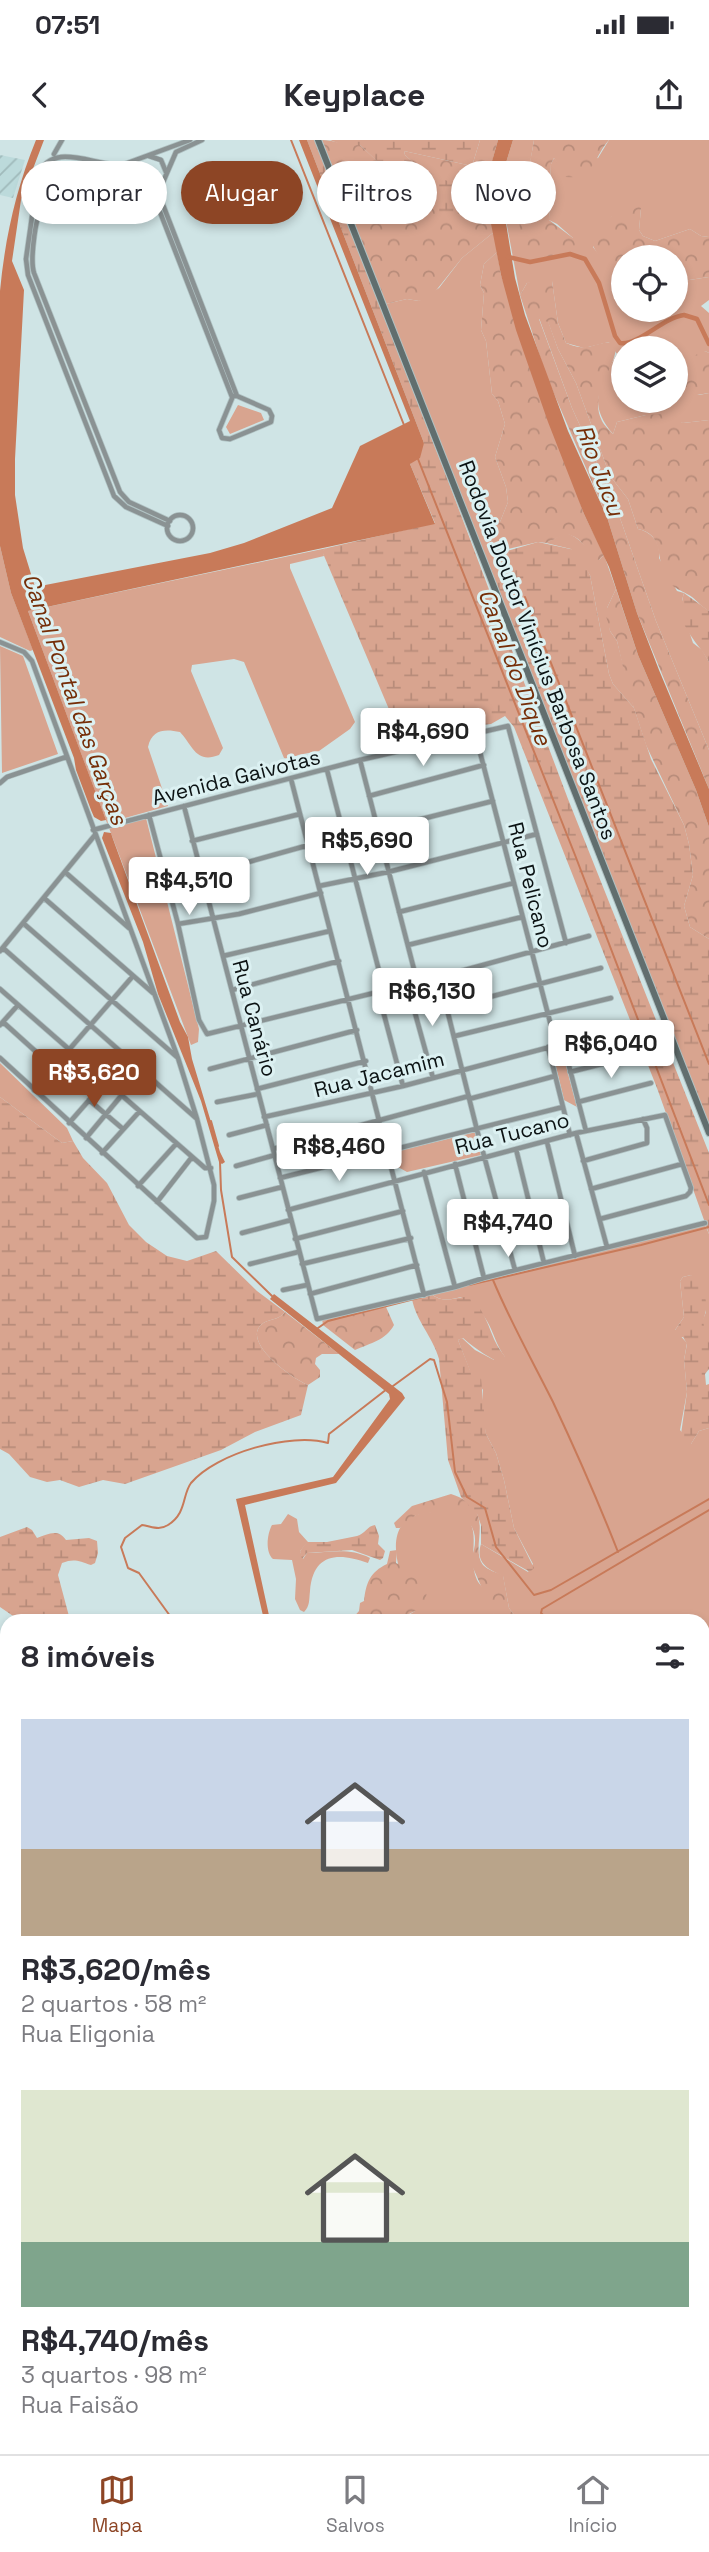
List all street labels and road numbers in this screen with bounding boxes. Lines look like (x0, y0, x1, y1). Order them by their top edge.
street label: Rodovia Doutor Vinícius Barbosa Santos (453, 457, 623, 843)
street label: Avenida Gaivotas (149, 743, 323, 811)
street label: Rua Pelicano (502, 819, 560, 951)
street label: Rua Canário (226, 956, 284, 1080)
street label: Rua Jacamim (311, 1045, 447, 1103)
street label: Rua Tucano (452, 1106, 572, 1160)

